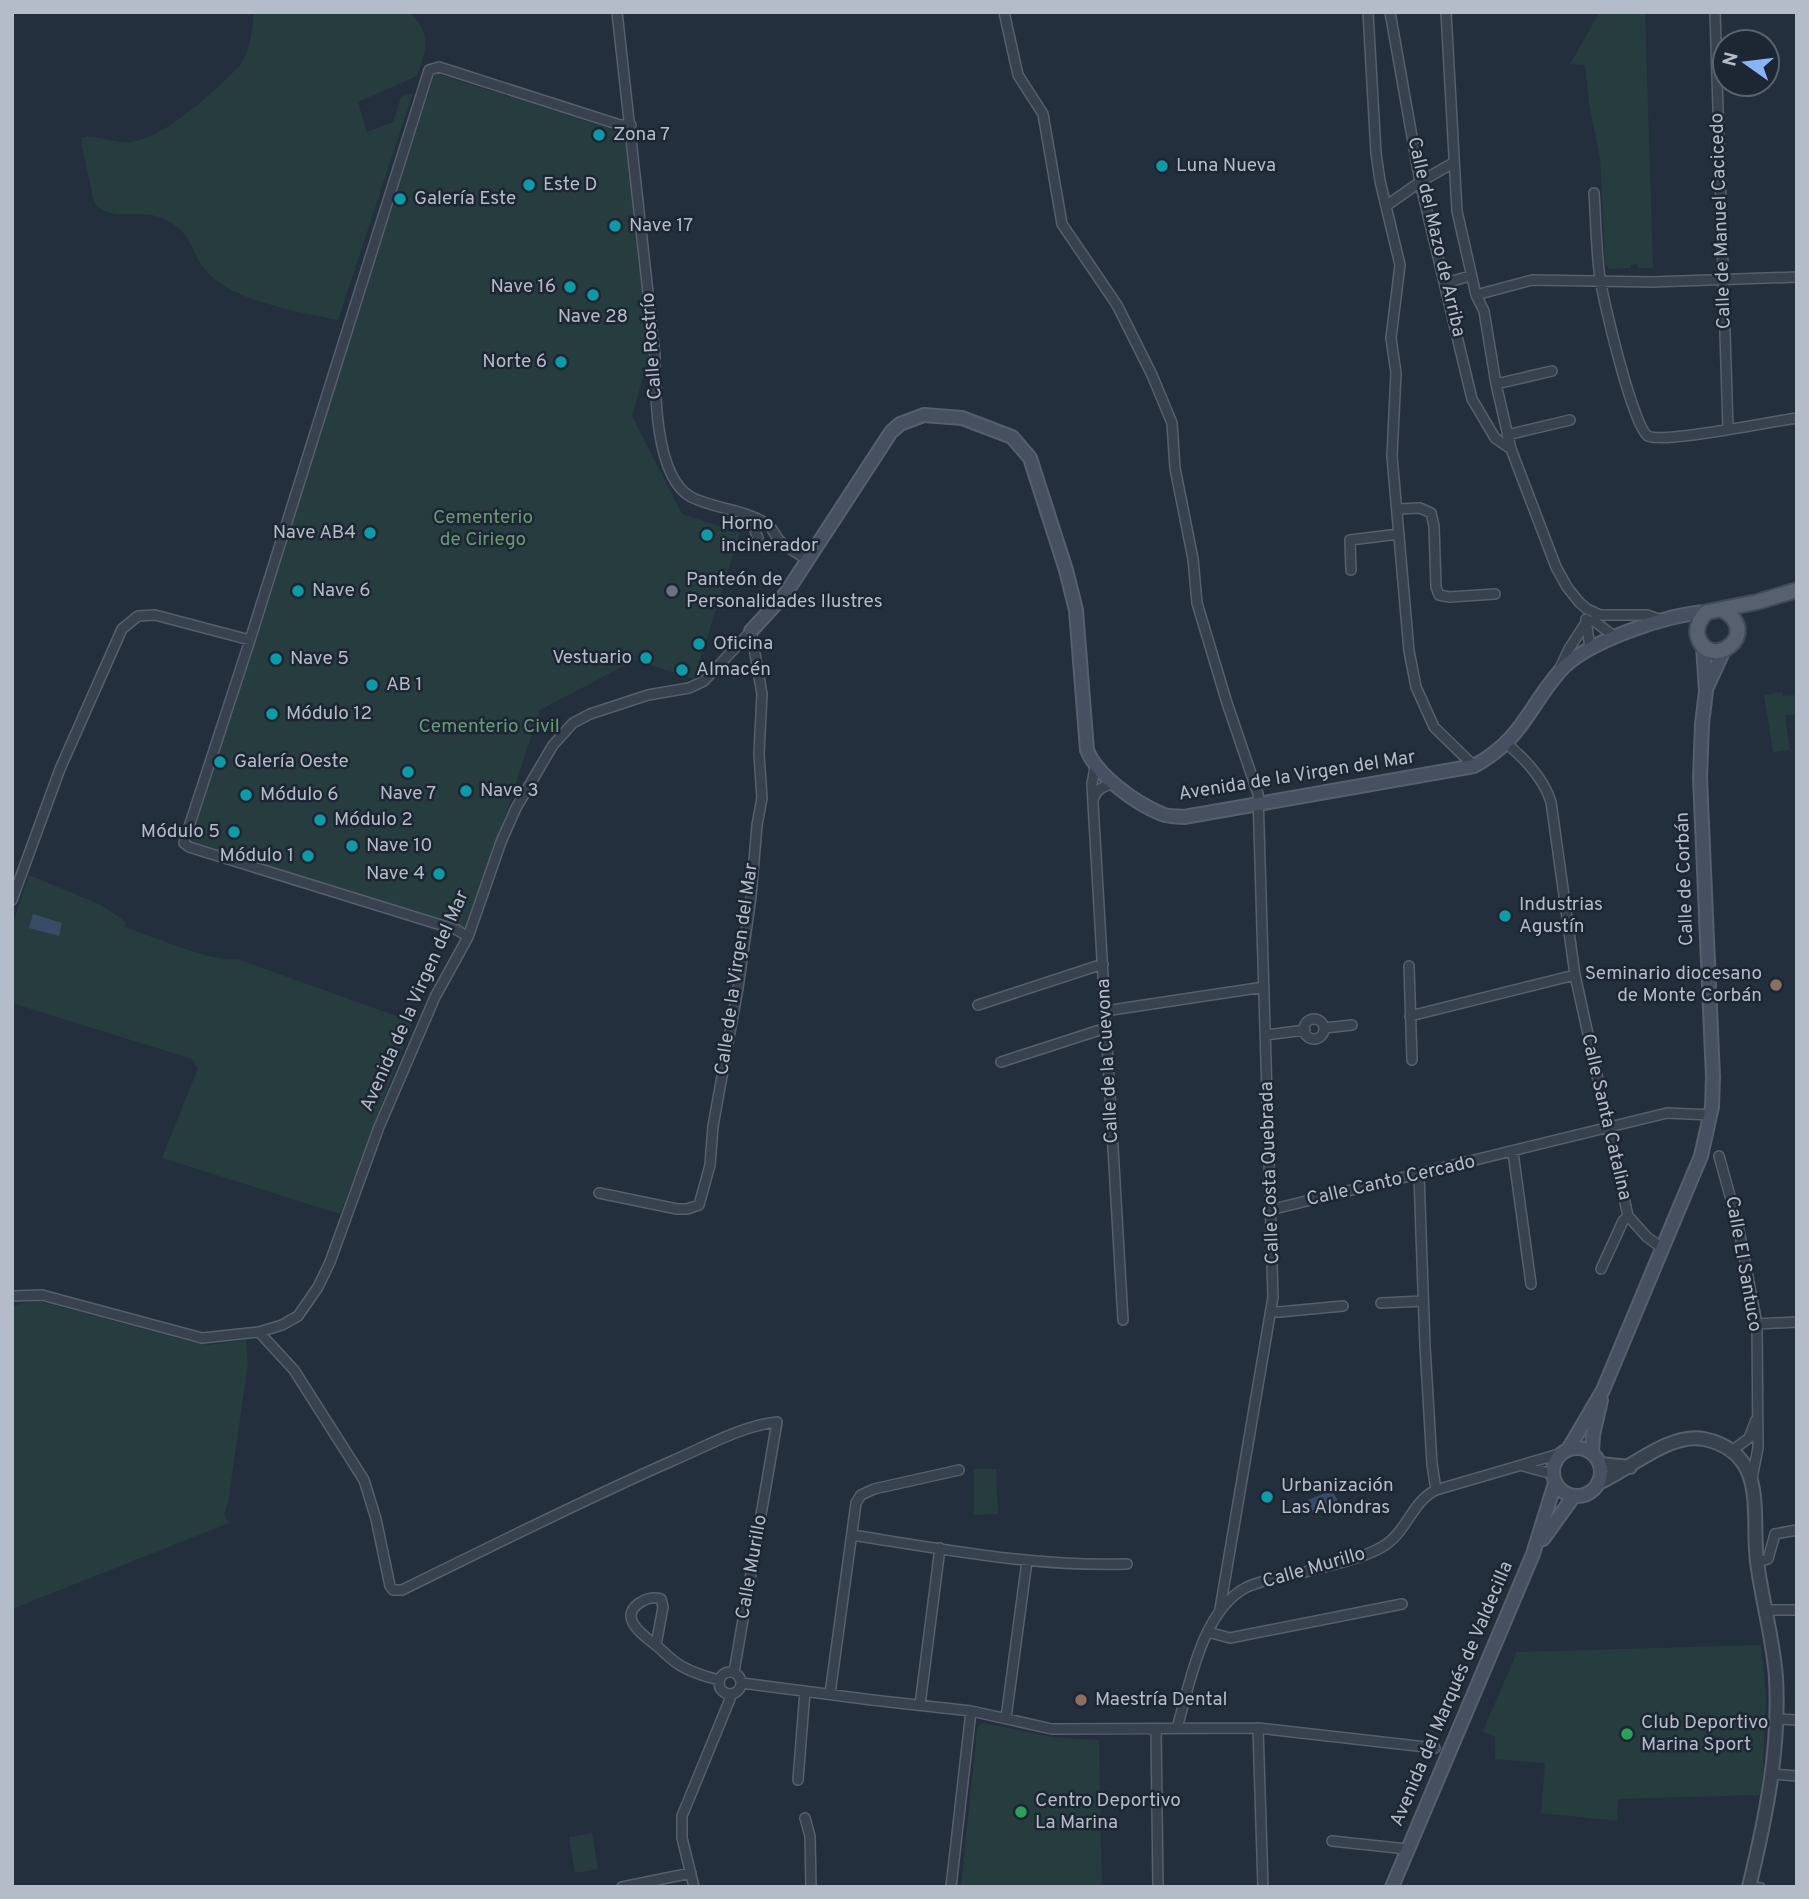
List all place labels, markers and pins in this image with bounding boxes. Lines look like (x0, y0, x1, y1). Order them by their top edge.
place label: Zona 7 (613, 123, 670, 147)
marker: Zona 7 (591, 127, 607, 143)
place label: Luna Nueva (1176, 154, 1276, 178)
marker: Luna Nueva (1154, 158, 1170, 174)
place label: Este D (543, 173, 597, 197)
marker: Este D (521, 177, 537, 193)
place label: Galería Este (414, 187, 516, 211)
marker: Galería Este (392, 191, 408, 207)
place label: Nave 17 (629, 214, 693, 238)
marker: Nave 17 (607, 218, 623, 234)
place label: Nave 16 (490, 275, 556, 299)
marker: Nave 16 (562, 279, 578, 295)
marker: Nave 28 (585, 287, 601, 303)
place label: Nave 28 (558, 305, 628, 329)
place label: Norte 6 (482, 350, 547, 374)
marker: Norte 6 (553, 354, 569, 370)
place label: Horno incinerador (721, 512, 819, 558)
place label: Nave AB4 (273, 521, 356, 545)
marker: Nave AB4 (362, 525, 378, 541)
marker: Horno incinerador (699, 527, 715, 543)
place label: Panteón de Personalidades Ilustres (686, 568, 883, 614)
place label: Nave 6 (312, 579, 371, 603)
marker: Nave 6 (290, 583, 306, 599)
marker: Panteón de Personalidades Ilustres (664, 583, 680, 599)
place label: Oficina (713, 632, 773, 656)
marker: Oficina (691, 636, 707, 652)
place label: Vestuario (552, 646, 632, 670)
place label: Nave 5 (290, 647, 349, 671)
marker: Vestuario (638, 650, 654, 666)
marker: Nave 5 (268, 651, 284, 667)
place label: Almacén (696, 658, 771, 682)
marker: Almacén (674, 662, 690, 678)
place label: AB 1 (386, 673, 423, 697)
marker: AB 1 (364, 677, 380, 693)
place label: Módulo 12 (286, 702, 372, 726)
marker: Módulo 12 (264, 706, 280, 722)
place label: Galería Oeste (234, 750, 349, 774)
marker: Galería Oeste (212, 754, 228, 770)
marker: Nave 7 (400, 764, 416, 780)
place label: Nave 3 (480, 779, 539, 803)
place label: Nave 7 (380, 782, 436, 806)
place label: Módulo 6 (260, 783, 339, 807)
marker: Nave 3 (458, 783, 474, 799)
marker: Módulo 6 (238, 787, 254, 803)
place label: Módulo 2 (334, 808, 413, 832)
marker: Módulo 2 (312, 812, 328, 828)
place label: Módulo 5 (141, 820, 220, 844)
marker: Módulo 5 (226, 824, 242, 840)
place label: Nave 10 (366, 834, 432, 858)
marker: Nave 10 (344, 838, 360, 854)
place label: Módulo 1 (220, 844, 294, 868)
marker: Módulo 1 (300, 848, 316, 864)
place label: Nave 4 (366, 862, 425, 886)
marker: Nave 4 (431, 866, 447, 882)
place label: Industrias Agustín (1519, 893, 1603, 939)
marker: Industrias Agustín (1497, 908, 1513, 924)
place label: Seminario diocesano de Monte Corbán (1585, 962, 1762, 1008)
marker: Seminario diocesano de Monte Corbán (1768, 977, 1784, 993)
place label: Urbanización Las Alondras (1281, 1474, 1394, 1520)
marker: Urbanización Las Alondras (1259, 1489, 1275, 1505)
place label: Maestría Dental (1095, 1688, 1227, 1712)
marker: Maestría Dental (1073, 1692, 1089, 1708)
place label: Club Deportivo Marina Sport (1641, 1711, 1768, 1757)
marker: Club Deportivo Marina Sport (1619, 1726, 1635, 1742)
place label: Centro Deportivo La Marina (1035, 1789, 1181, 1835)
marker: Centro Deportivo La Marina (1013, 1804, 1029, 1820)

